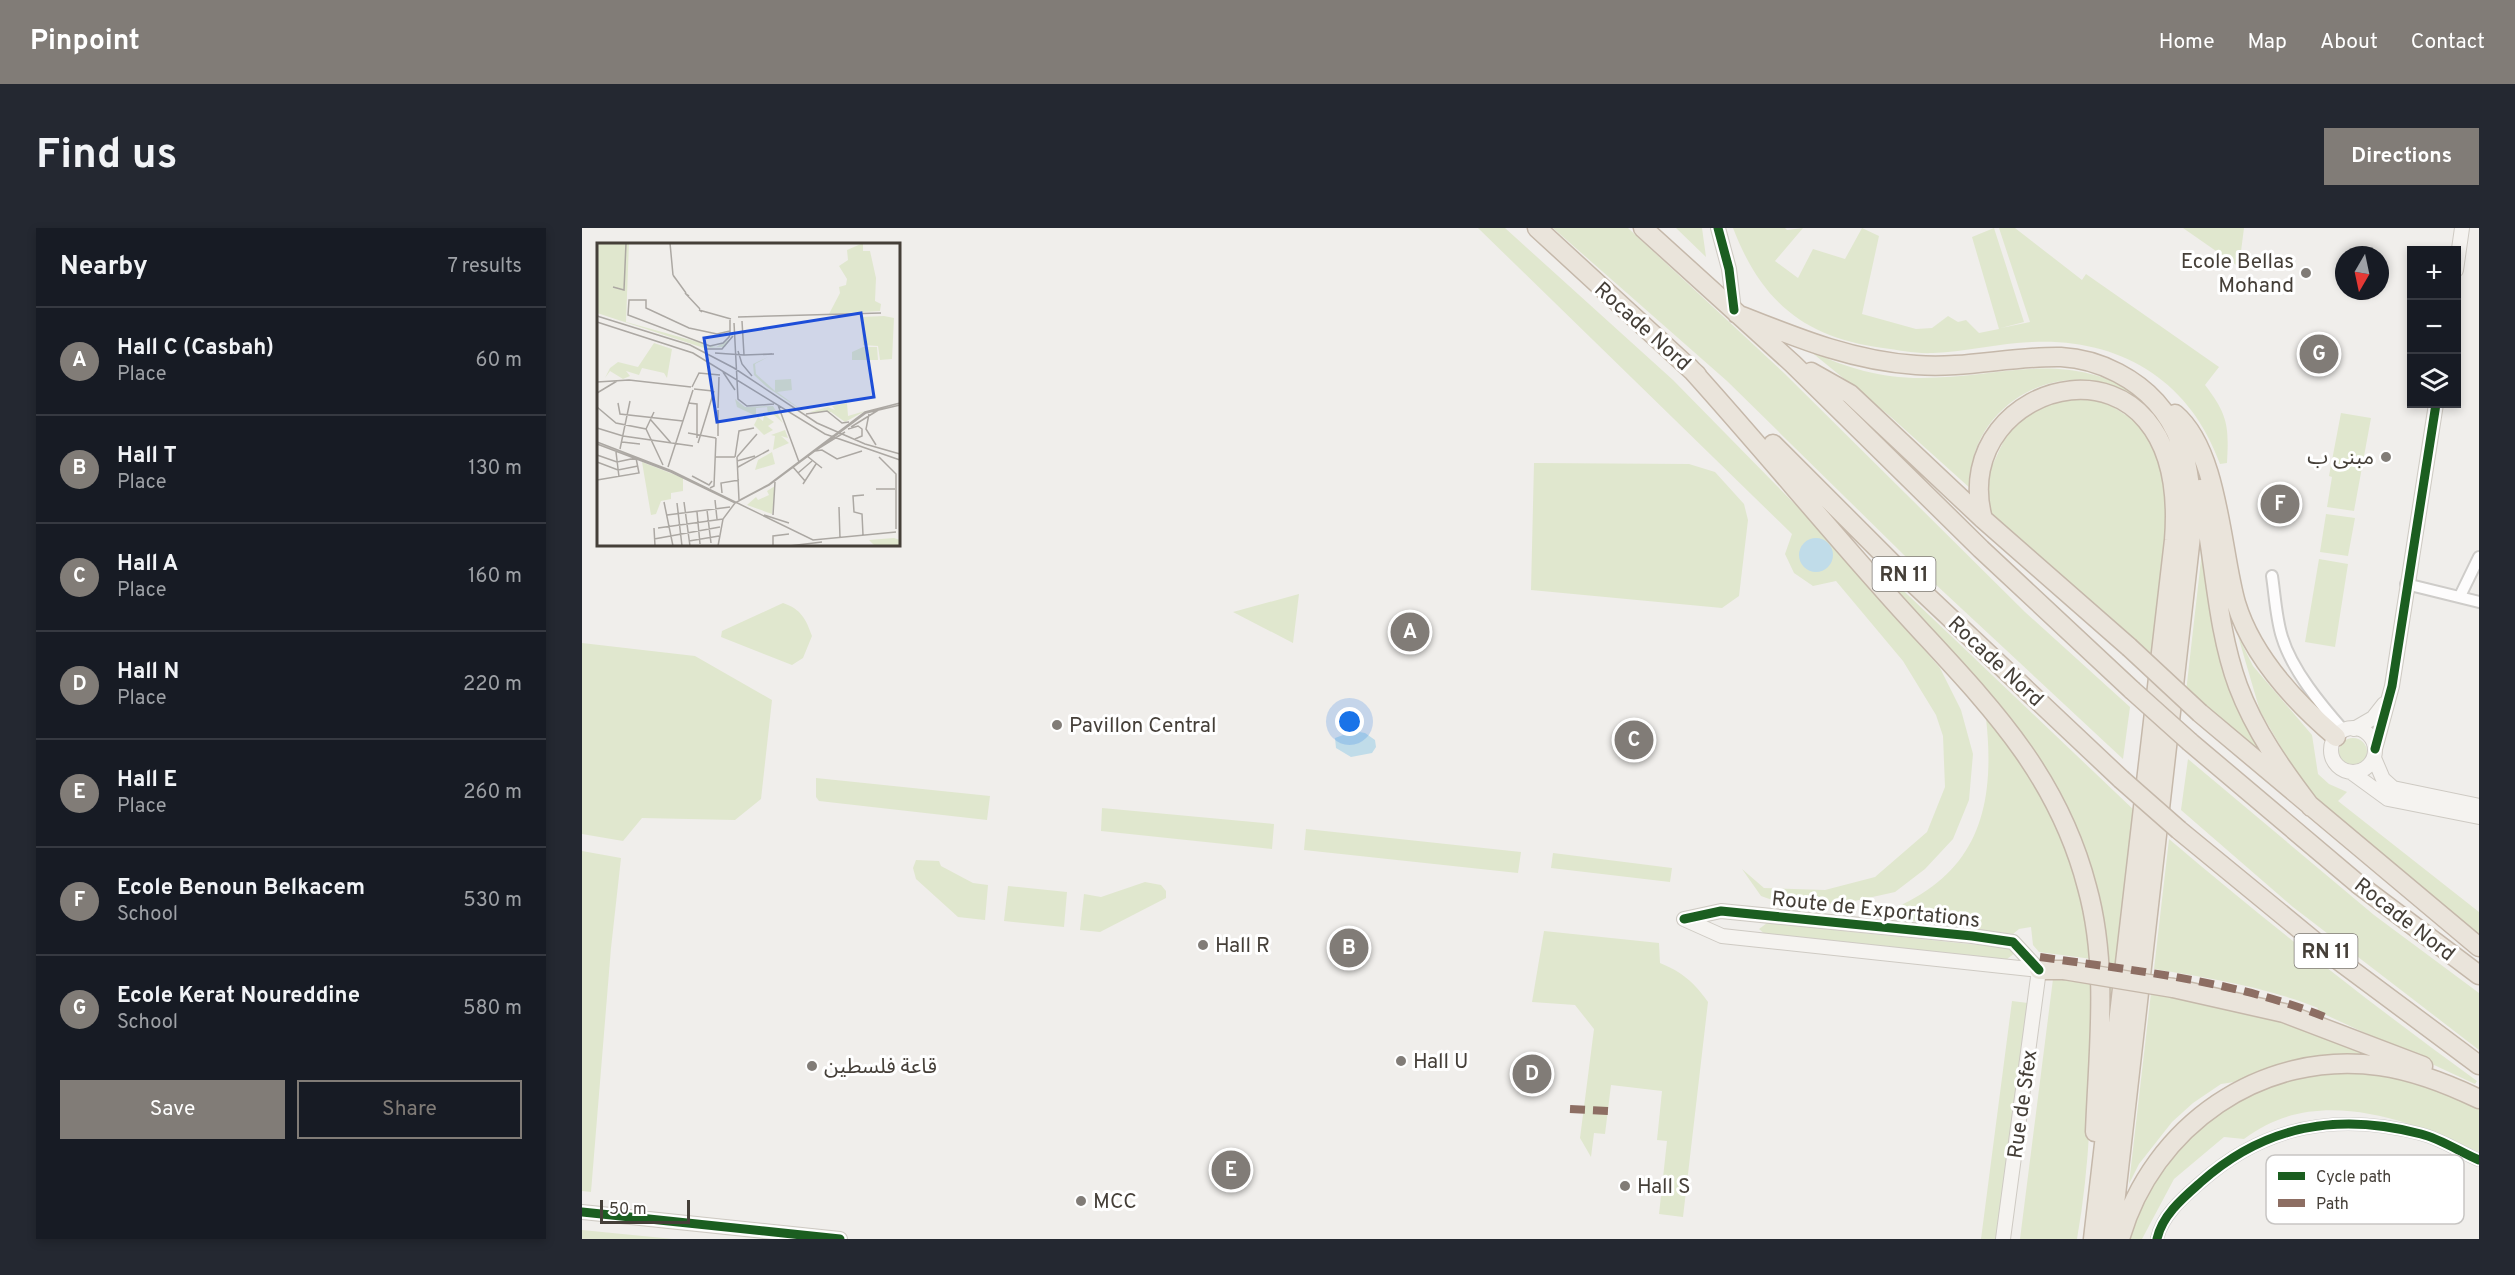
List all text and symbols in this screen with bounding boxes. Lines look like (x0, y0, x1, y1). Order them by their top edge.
text: Pinpoint (30, 24, 140, 60)
text: Home (2159, 29, 2215, 56)
text: Map (2248, 29, 2287, 56)
text: About (2320, 29, 2378, 56)
text: Contact (2411, 29, 2485, 56)
button: Directions (2324, 128, 2479, 185)
text: Find us (36, 130, 177, 183)
inset map (597, 243, 900, 546)
north arrow (2335, 246, 2389, 300)
map controls (2407, 246, 2461, 408)
button: + (2407, 246, 2461, 300)
place label: Ecole Bellas Mohand (2181, 249, 2294, 300)
text: Nearby (60, 251, 148, 284)
text: 7 results (447, 254, 522, 280)
marker: Ecole Bellas Mohand (2299, 266, 2313, 280)
street label: Rocade Nord (1588, 277, 1696, 378)
button: − (2407, 300, 2461, 354)
pin: G (2300, 332, 2338, 376)
text: Hall C (Casbah) (117, 335, 274, 362)
text: A (72, 348, 87, 374)
text: 60 m (476, 348, 522, 374)
button: layers (2407, 354, 2461, 408)
text: Place (117, 362, 167, 388)
text: Hall T (117, 443, 177, 470)
place label: مبنى ب (2307, 445, 2374, 472)
marker: مبنى ب (2379, 450, 2393, 464)
text: B (73, 456, 86, 482)
text: 130 m (468, 456, 522, 482)
text: Place (117, 470, 167, 496)
pin: F (2260, 482, 2300, 526)
text: Hall A (117, 551, 178, 578)
road number: RN 11 (1872, 557, 1936, 591)
text: C (73, 564, 86, 590)
text: 160 m (468, 564, 522, 590)
text: Place (117, 578, 167, 604)
pin: A (1390, 610, 1430, 654)
street label: Rocade Nord (1941, 611, 2048, 713)
text: Hall N (117, 659, 179, 686)
text: D (72, 672, 87, 698)
text: 220 m (463, 672, 522, 698)
text: Place (117, 686, 167, 712)
your location (1335, 707, 1364, 736)
place label: Pavillon Central (1069, 713, 1216, 740)
marker: Pavillon Central (1050, 718, 1064, 732)
pin: C (1614, 718, 1654, 762)
text: Hall E (117, 767, 177, 794)
text: E (73, 780, 86, 806)
text: 260 m (463, 780, 522, 806)
text: Place (117, 794, 167, 820)
street label: Rocade Nord (2348, 872, 2460, 968)
text: Ecole Benoun Belkacem (117, 875, 365, 902)
street label: Route de Exportations (1770, 886, 1981, 935)
text: F (74, 888, 85, 914)
text: 530 m (463, 888, 522, 914)
text: School (117, 902, 178, 928)
pin: B (1330, 926, 1368, 970)
place label: Hall R (1215, 933, 1270, 960)
road number: RN 11 (2294, 934, 2358, 968)
marker: Hall R (1196, 938, 1210, 952)
text: Ecole Kerat Noureddine (117, 983, 360, 1010)
text: G (73, 996, 86, 1022)
text: 580 m (463, 996, 522, 1022)
text: School (117, 1010, 178, 1036)
street label: Rue de Sfex (2002, 1048, 2044, 1160)
place label: Hall U (1413, 1049, 1469, 1076)
pin: D (1512, 1052, 1552, 1096)
place label: قاعة فلسطين (824, 1054, 937, 1081)
marker: Hall U (1394, 1054, 1408, 1068)
marker: قاعة فلسطين (805, 1059, 819, 1073)
button: Save (60, 1080, 285, 1139)
button: Share (297, 1080, 522, 1139)
pin: E (1212, 1148, 1250, 1192)
legend (2266, 1155, 2464, 1224)
text: Cycle path (2316, 1168, 2391, 1188)
place label: Hall S (1637, 1174, 1691, 1201)
marker: Hall S (1618, 1179, 1632, 1193)
place label: MCC (1093, 1189, 1137, 1216)
marker: MCC (1074, 1194, 1088, 1208)
text: Path (2316, 1195, 2349, 1215)
scale bar (600, 1197, 690, 1224)
text: 50 m (609, 1200, 647, 1220)

